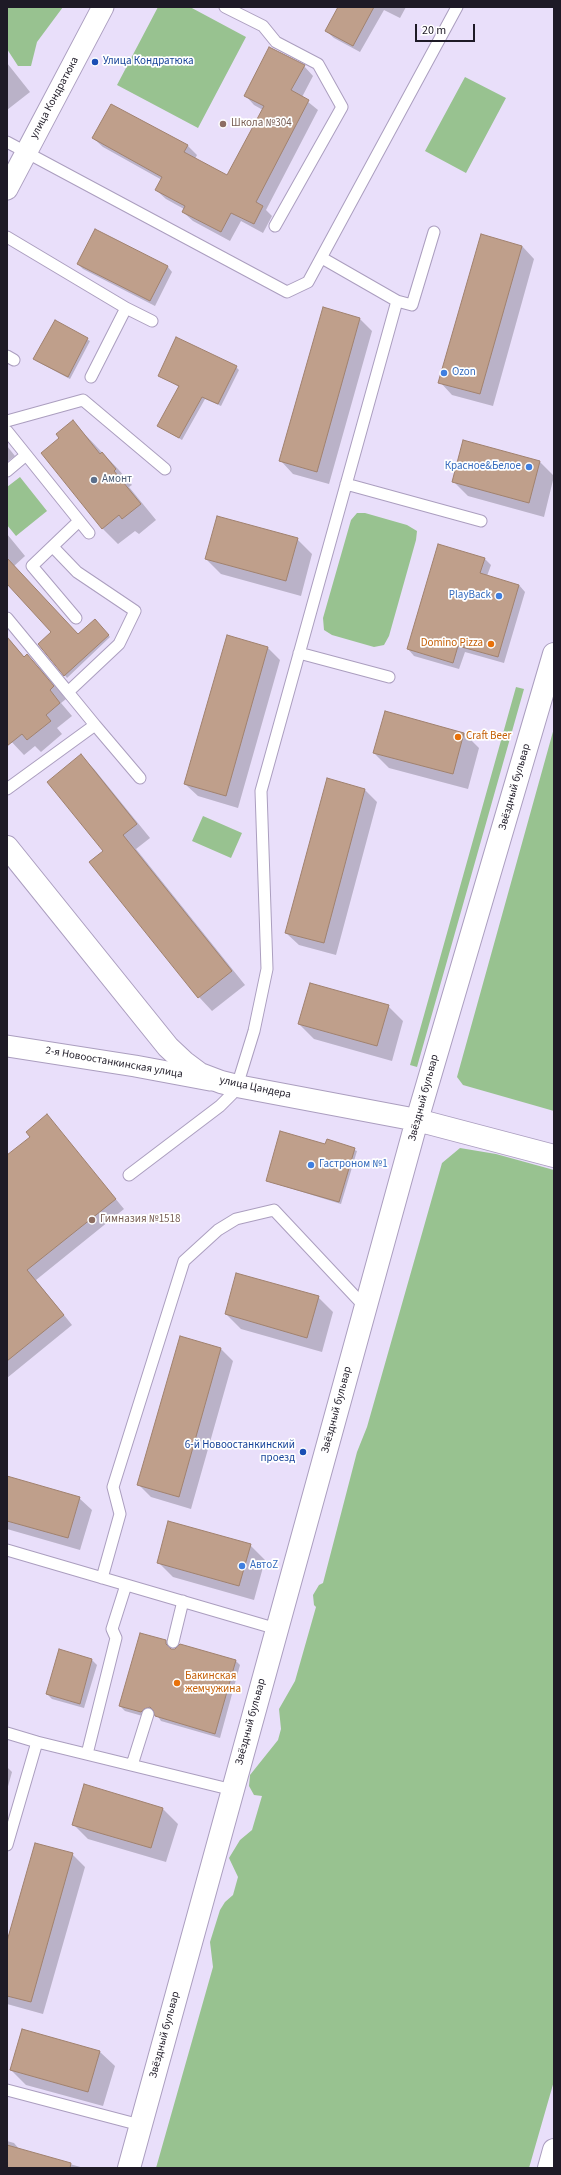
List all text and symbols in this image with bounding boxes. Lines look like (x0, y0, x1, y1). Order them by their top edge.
scale bar (417, 16, 477, 42)
text: 20 m (422, 22, 446, 39)
street label: улица Кондратюка (28, 55, 82, 141)
place label: Улица Кондратюка (103, 55, 194, 69)
marker: Улица Кондратюка (90, 57, 100, 67)
place label: Школа №304 (231, 117, 292, 131)
marker: Школа №304 (218, 119, 228, 129)
place label: Ozon (452, 366, 476, 380)
marker: Ozon (439, 368, 449, 378)
place label: Красное&Белое (445, 460, 521, 474)
marker: Красное&Белое (524, 462, 534, 472)
place label: Амонт (102, 473, 132, 487)
marker: Амонт (89, 475, 99, 485)
place label: PlayBack (449, 589, 491, 603)
marker: PlayBack (494, 591, 504, 601)
place label: Domino Pizza (421, 637, 483, 651)
marker: Domino Pizza (486, 639, 496, 649)
place label: Craft Beer (466, 730, 511, 744)
marker: Craft Beer (453, 732, 463, 742)
street label: Звёздный бульвар (496, 742, 534, 832)
street label: 2-я Новоостанкинская улица (44, 1044, 184, 1082)
street label: Звёздный бульвар (406, 1053, 442, 1143)
street label: улица Цандера (218, 1074, 292, 1102)
place label: Гастроном №1 (319, 1158, 388, 1172)
marker: Гастроном №1 (306, 1160, 316, 1170)
place label: Гимназия №1518 (100, 1213, 181, 1227)
marker: Гимназия №1518 (87, 1215, 97, 1225)
street label: Звёздный бульвар (319, 1365, 355, 1455)
place label: 6-й Новоостанкинский проезд (185, 1439, 295, 1465)
marker: 6-й Новоостанкинский проезд (298, 1447, 308, 1457)
place label: АвтоZ (250, 1559, 278, 1573)
marker: АвтоZ (237, 1561, 247, 1571)
place label: Бакинская жемчужина (185, 1670, 241, 1696)
street label: Звёздный бульвар (233, 1677, 269, 1767)
marker: Бакинская жемчужина (172, 1678, 182, 1688)
street label: Звёздный бульвар (147, 1990, 183, 2080)

